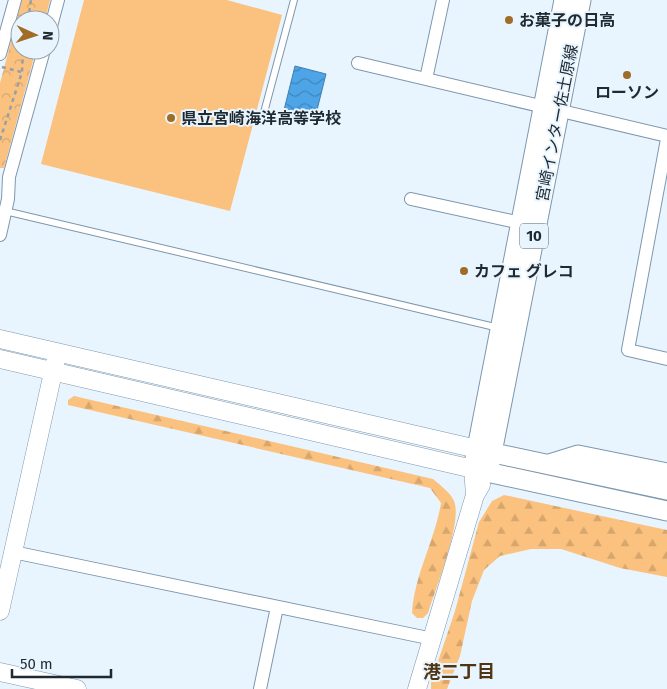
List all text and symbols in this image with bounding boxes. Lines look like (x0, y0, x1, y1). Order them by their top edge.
north arrow (10, 10, 60, 60)
place label: お菓子の日高 (519, 11, 615, 30)
marker: お菓子の日高 (503, 14, 515, 26)
text: N (39, 31, 56, 41)
street label: 宮崎インター佐土原線 (532, 43, 582, 203)
marker: ローソン (621, 69, 633, 81)
place label: ローソン (595, 83, 659, 102)
place label: 県立宮崎海洋高等学校 (181, 109, 341, 128)
marker: 県立宮崎海洋高等学校 (165, 112, 177, 124)
road number: 10 (520, 224, 548, 248)
place label: カフェ グレコ (474, 262, 574, 281)
marker: カフェ グレコ (458, 265, 470, 277)
scale bar (12, 646, 111, 678)
text: 50 m (20, 655, 53, 673)
district label: 港二丁目 (423, 661, 495, 683)

